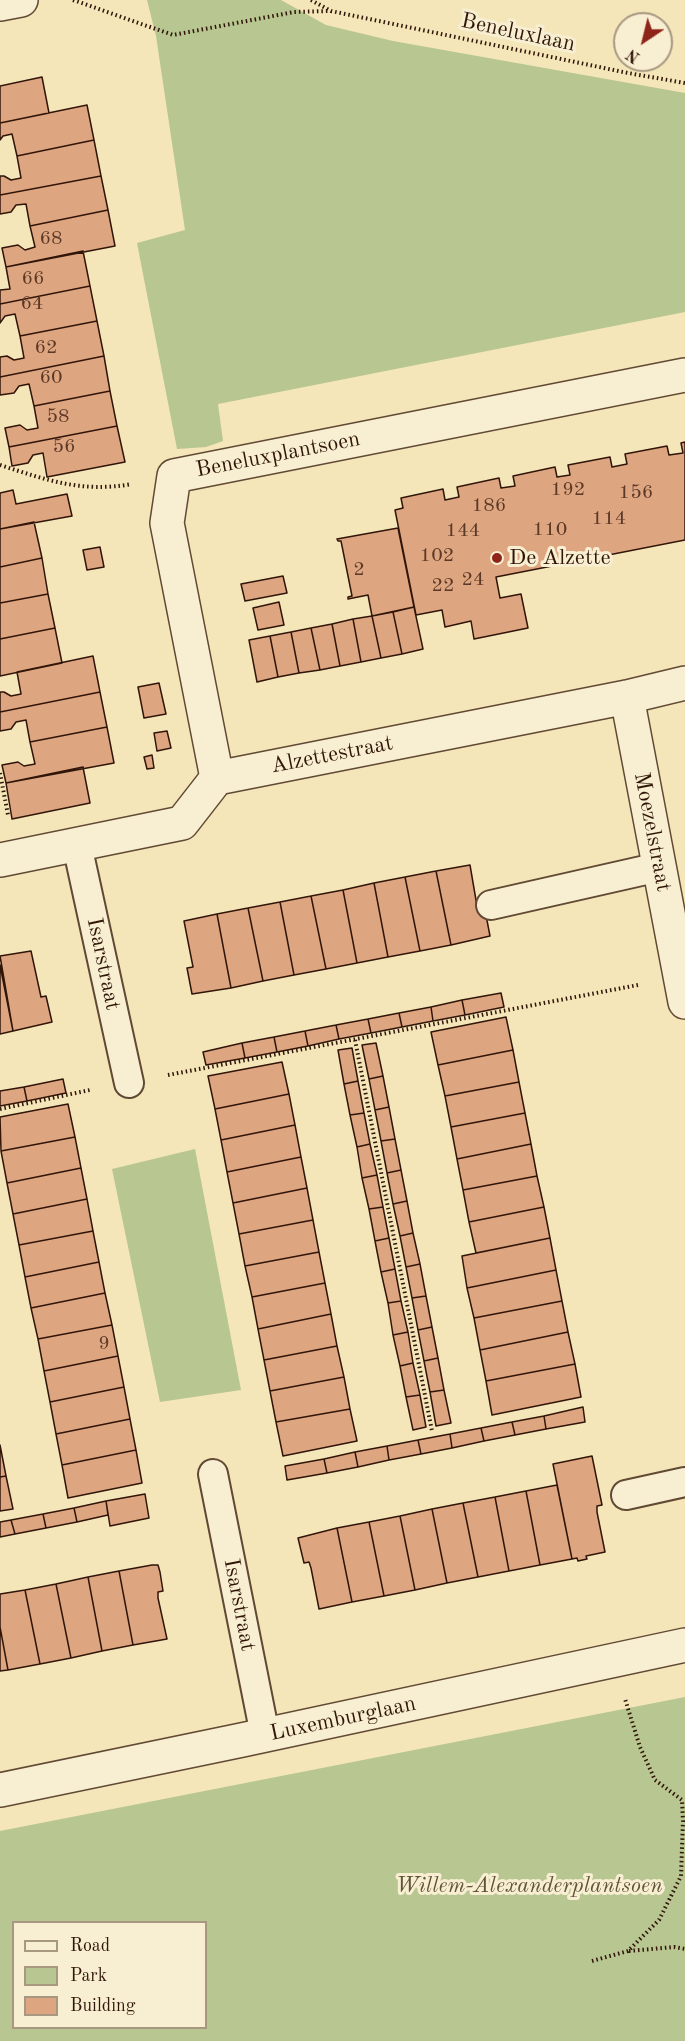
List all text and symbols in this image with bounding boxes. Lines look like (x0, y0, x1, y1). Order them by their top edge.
street label: Beneluxlaan (459, 8, 577, 58)
north arrow (613, 12, 673, 72)
text: N (624, 45, 643, 65)
house number: 68 (39, 227, 63, 251)
house number: 66 (21, 267, 45, 291)
house number: 64 (20, 292, 44, 316)
house number: 62 (34, 336, 58, 360)
house number: 60 (39, 366, 63, 390)
house number: 58 (46, 405, 70, 429)
street label: Beneluxplantsoen (194, 426, 362, 484)
house number: 56 (52, 435, 76, 459)
house number: 192 (551, 478, 585, 502)
house number: 156 (619, 481, 653, 505)
house number: 186 (472, 494, 506, 518)
house number: 114 (592, 507, 626, 531)
house number: 110 (533, 518, 567, 542)
house number: 144 (446, 519, 480, 543)
house number: 102 (420, 544, 454, 568)
place label: De Alzette (509, 545, 611, 571)
marker: De Alzette (490, 551, 504, 565)
house number: 2 (353, 558, 365, 582)
house number: 24 (461, 568, 485, 592)
house number: 22 (431, 574, 455, 598)
street label: Alzettestraat (269, 730, 395, 780)
street label: Moezelstraat (628, 770, 676, 894)
street label: Isarstraat (80, 915, 126, 1013)
house number: 9 (98, 1332, 110, 1356)
street label: Isarstraat (217, 1556, 261, 1654)
street label: Luxemburglaan (268, 1691, 418, 1747)
park label: Willem-Alexanderplantsoen (395, 1873, 663, 1899)
legend (12, 1921, 207, 2029)
text: Road (70, 1937, 110, 1955)
text: Park (70, 1967, 107, 1985)
text: Building (70, 1997, 135, 2015)

